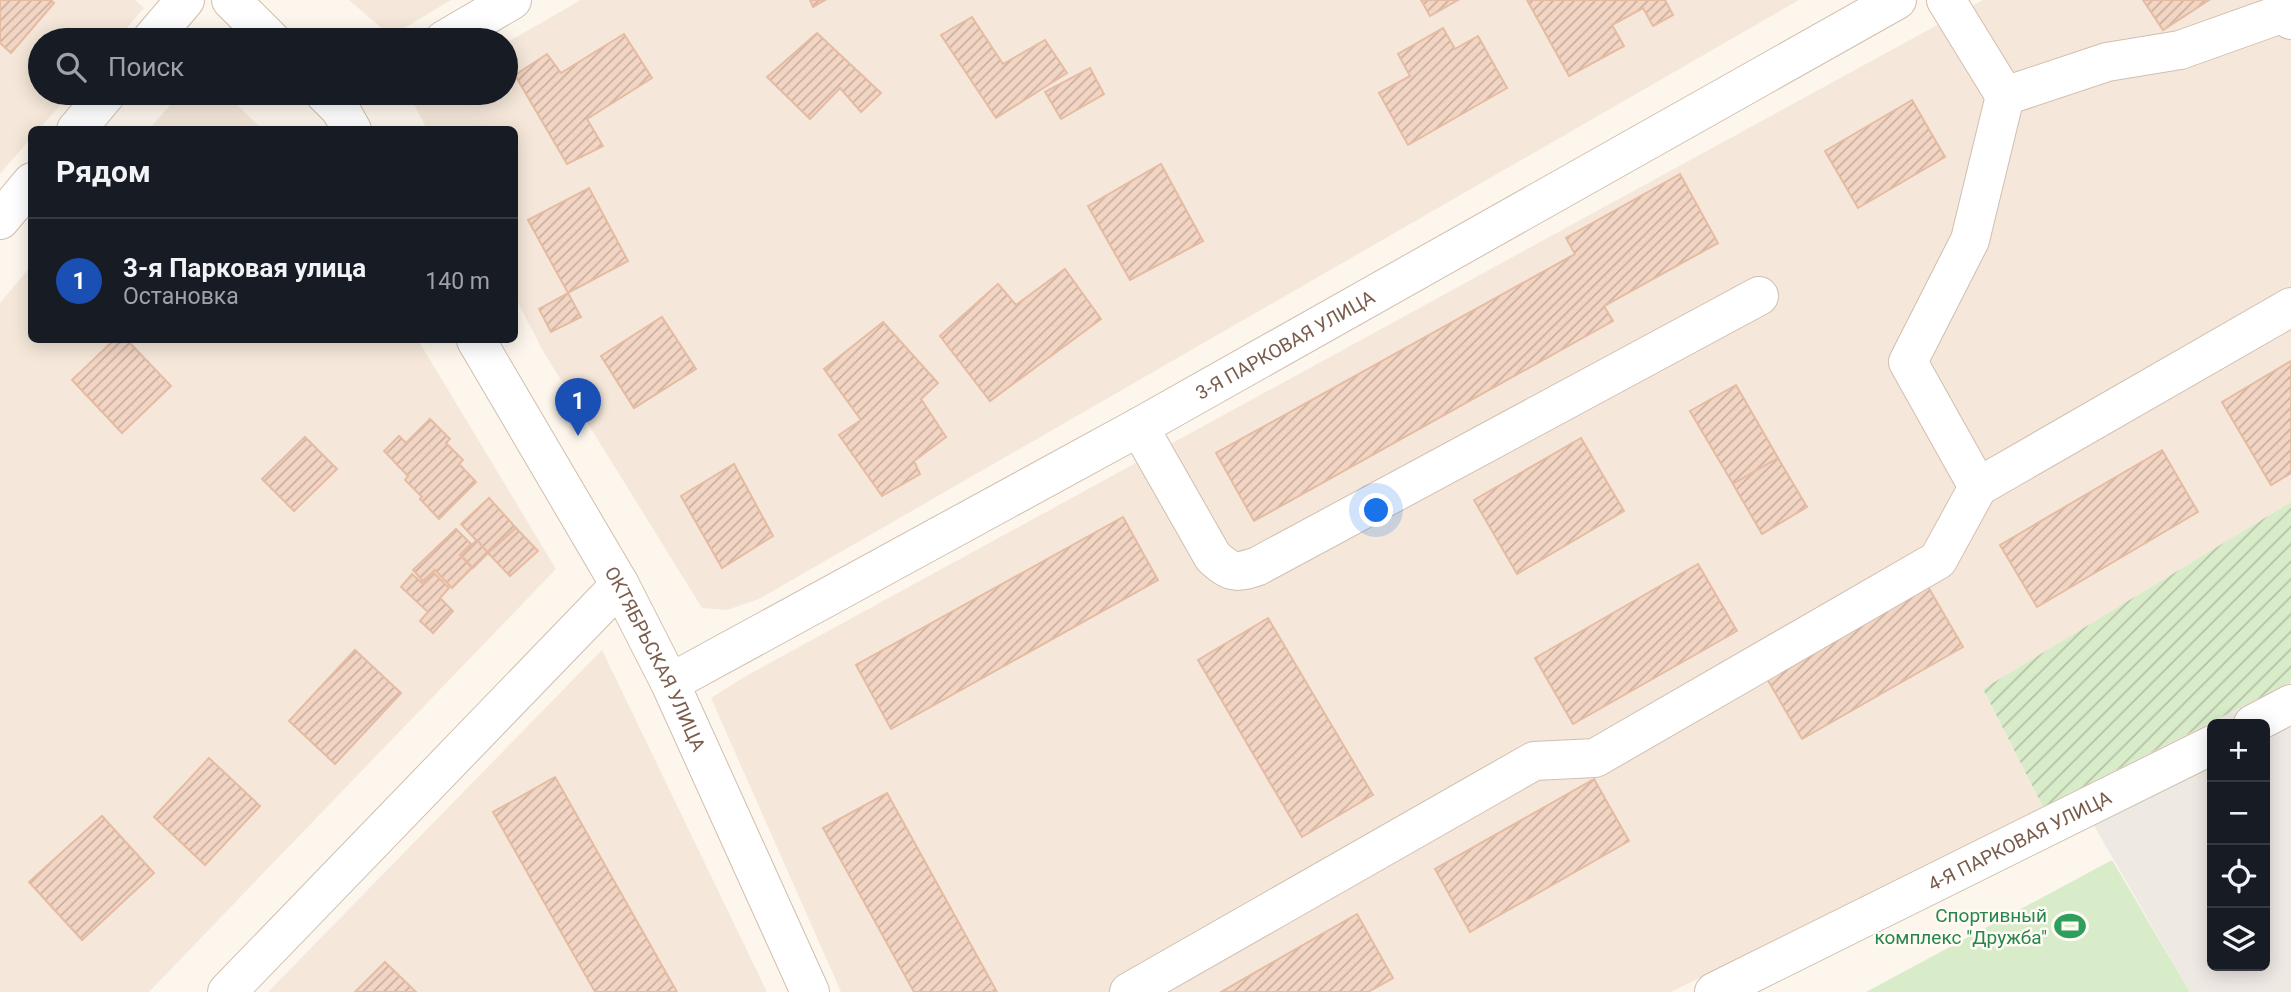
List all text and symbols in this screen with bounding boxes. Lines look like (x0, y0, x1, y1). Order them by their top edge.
search box (28, 28, 518, 105)
icon: search (52, 48, 90, 86)
text: Поиск (108, 52, 184, 82)
text: Рядом (56, 154, 151, 189)
text: 3-я Парковая улица (123, 253, 366, 283)
text: 1 (72, 268, 86, 295)
text: 140 m (425, 268, 490, 295)
text: Остановка (123, 283, 239, 310)
street label: 3-Я ПАРКОВАЯ УЛИЦА (1192, 285, 1379, 405)
pin: 1 (555, 378, 601, 436)
your location (1359, 493, 1393, 527)
street label: ОКТЯБРЬСКАЯ УЛИЦА (600, 562, 711, 755)
map controls (2207, 719, 2270, 971)
button: + (2207, 719, 2270, 782)
button: − (2207, 782, 2270, 845)
street label: 4-Я ПАРКОВАЯ УЛИЦА (1924, 786, 2116, 896)
button: locate (2207, 845, 2270, 908)
place label: Спортивный комплекс "Дружба" (1874, 904, 2047, 949)
button: layers (2207, 908, 2270, 971)
sports icon: Спортивный комплекс "Дружба" (2053, 909, 2087, 943)

